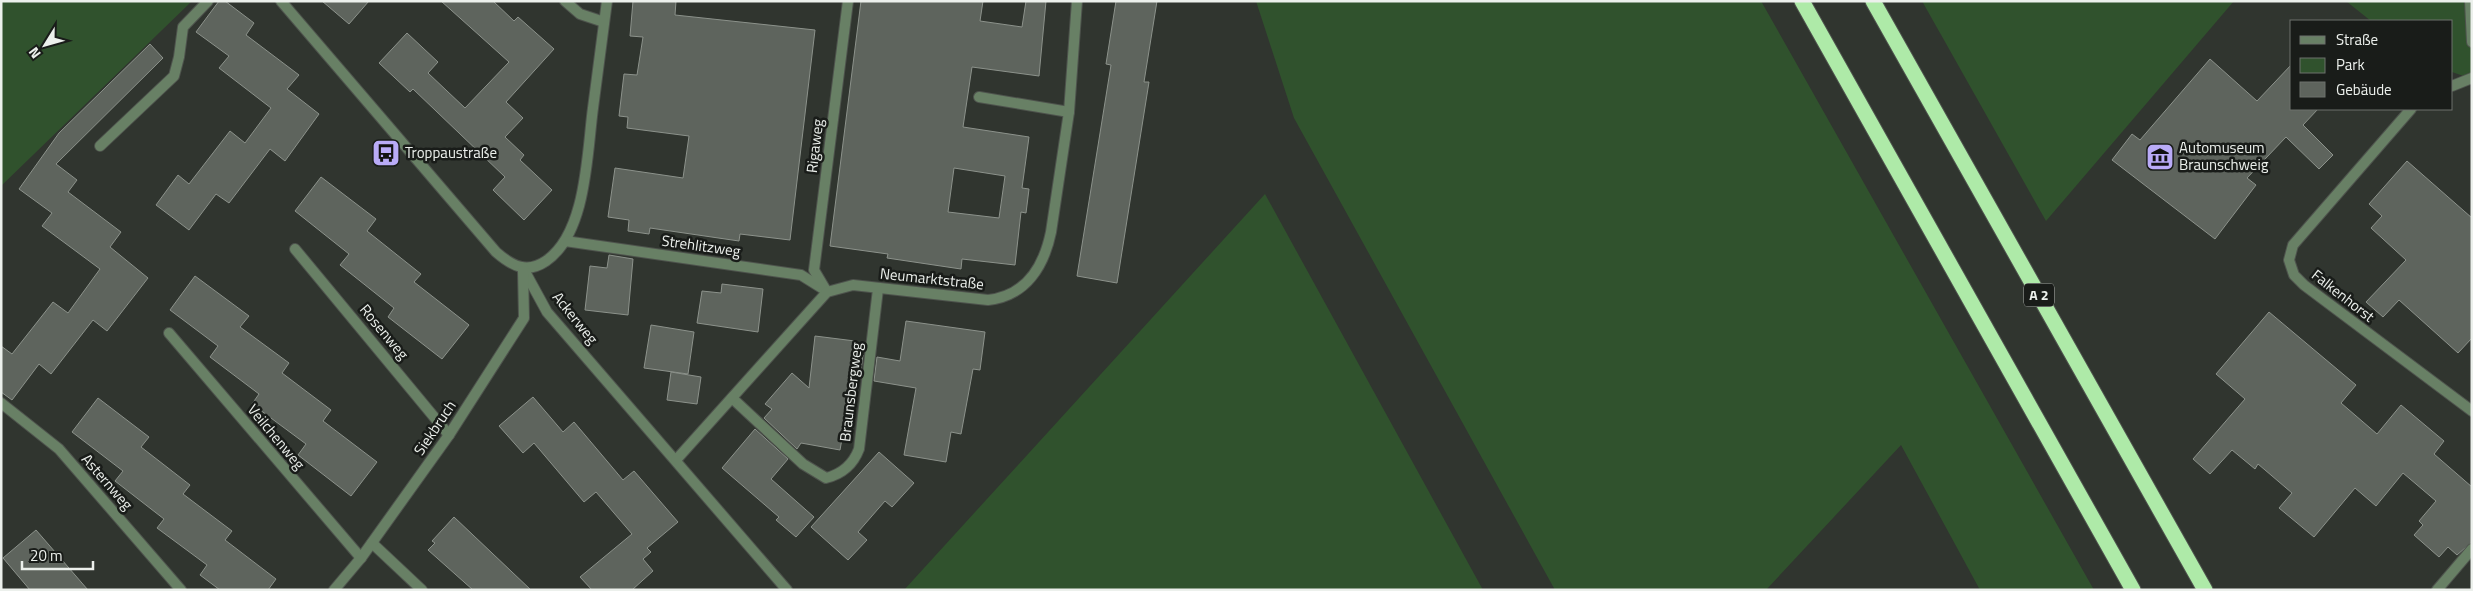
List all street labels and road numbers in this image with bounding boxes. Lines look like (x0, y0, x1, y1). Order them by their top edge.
street label: Rigaweg (800, 117, 829, 174)
street label: Strehlitzweg (660, 229, 742, 262)
street label: Neumarktstraße (879, 262, 985, 295)
street label: Falkenhorst (2307, 264, 2380, 328)
road number: A 2 (2024, 284, 2054, 306)
street label: Ackerweg (547, 286, 604, 349)
street label: Rosenweg (354, 299, 415, 365)
street label: Braunsbergweg (833, 341, 868, 443)
street label: Siekbruch (408, 396, 461, 460)
street label: Veilchenweg (242, 399, 311, 475)
street label: Asternweg (76, 448, 139, 515)

